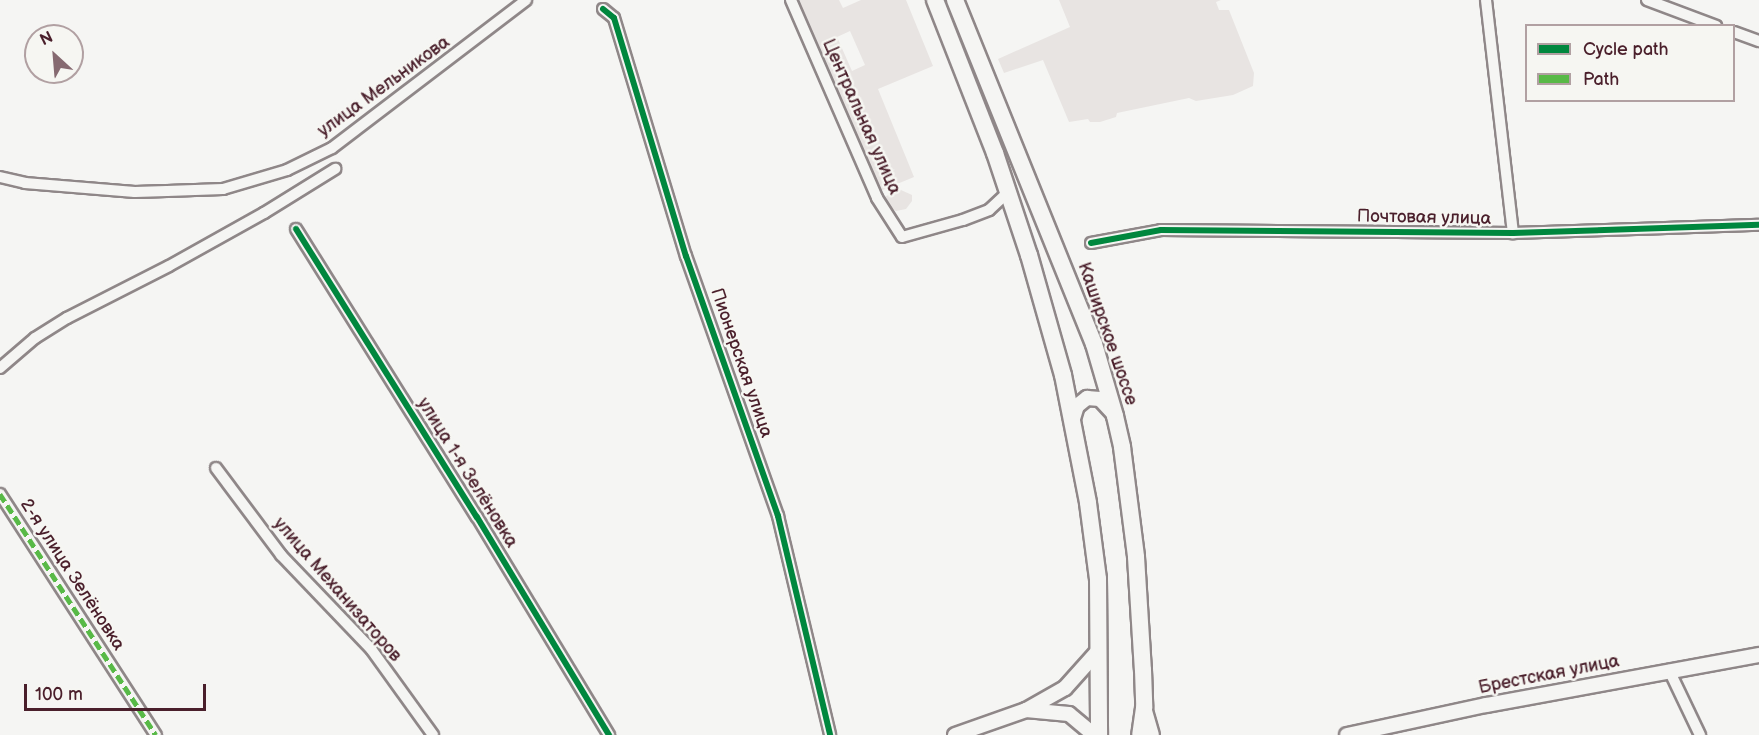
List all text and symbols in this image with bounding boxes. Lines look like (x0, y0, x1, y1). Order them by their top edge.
north arrow (24, 24, 84, 84)
legend (1525, 24, 1735, 102)
text: N (37, 28, 56, 50)
street label: улица Мельникова (314, 32, 454, 142)
street label: Центральная улица (817, 36, 905, 198)
text: Cycle path (1583, 39, 1669, 60)
text: Path (1583, 69, 1619, 90)
street label: Почтовая улица (1357, 206, 1491, 230)
street label: Каширское шоссе (1072, 260, 1142, 408)
street label: Пионерская улица (705, 285, 777, 441)
street label: улица 1-я Зелёновка (412, 394, 522, 552)
street label: 2-я улица Зелёновка (15, 495, 129, 655)
street label: улица Механизаторов (268, 513, 406, 667)
street label: Брестская улица (1477, 651, 1621, 699)
scale bar (27, 672, 208, 710)
text: 100 m (35, 684, 83, 705)

